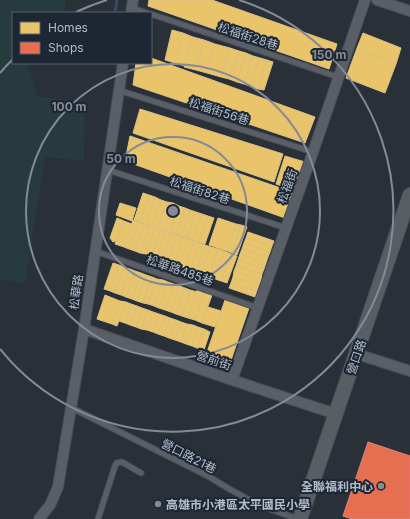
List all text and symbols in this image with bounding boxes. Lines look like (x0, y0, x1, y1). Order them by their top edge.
legend (12, 12, 152, 64)
street label: 松福街28巷 (216, 19, 280, 53)
text: Homes (48, 20, 88, 35)
text: Shops (48, 40, 84, 55)
text: 150 m (312, 47, 346, 62)
street label: 松福街56巷 (187, 94, 251, 128)
text: 100 m (51, 99, 87, 114)
text: 50 m (106, 151, 136, 166)
street label: 松福街 (274, 167, 300, 205)
street label: 松福街82巷 (168, 173, 232, 207)
centre of rings (166, 204, 180, 218)
street label: 松華路485巷 (144, 251, 216, 289)
street label: 松華路 (66, 273, 86, 311)
street label: 營口路 (343, 338, 369, 376)
street label: 營前街 (195, 347, 233, 373)
street label: 營口路21巷 (159, 436, 219, 476)
place label: 全聯福利中心 (301, 479, 373, 494)
marker: 全聯福利中心 (376, 481, 386, 491)
place label: 高雄市小港區太平國民小學 (166, 497, 310, 512)
marker: 高雄市小港區太平國民小學 (153, 499, 163, 509)

